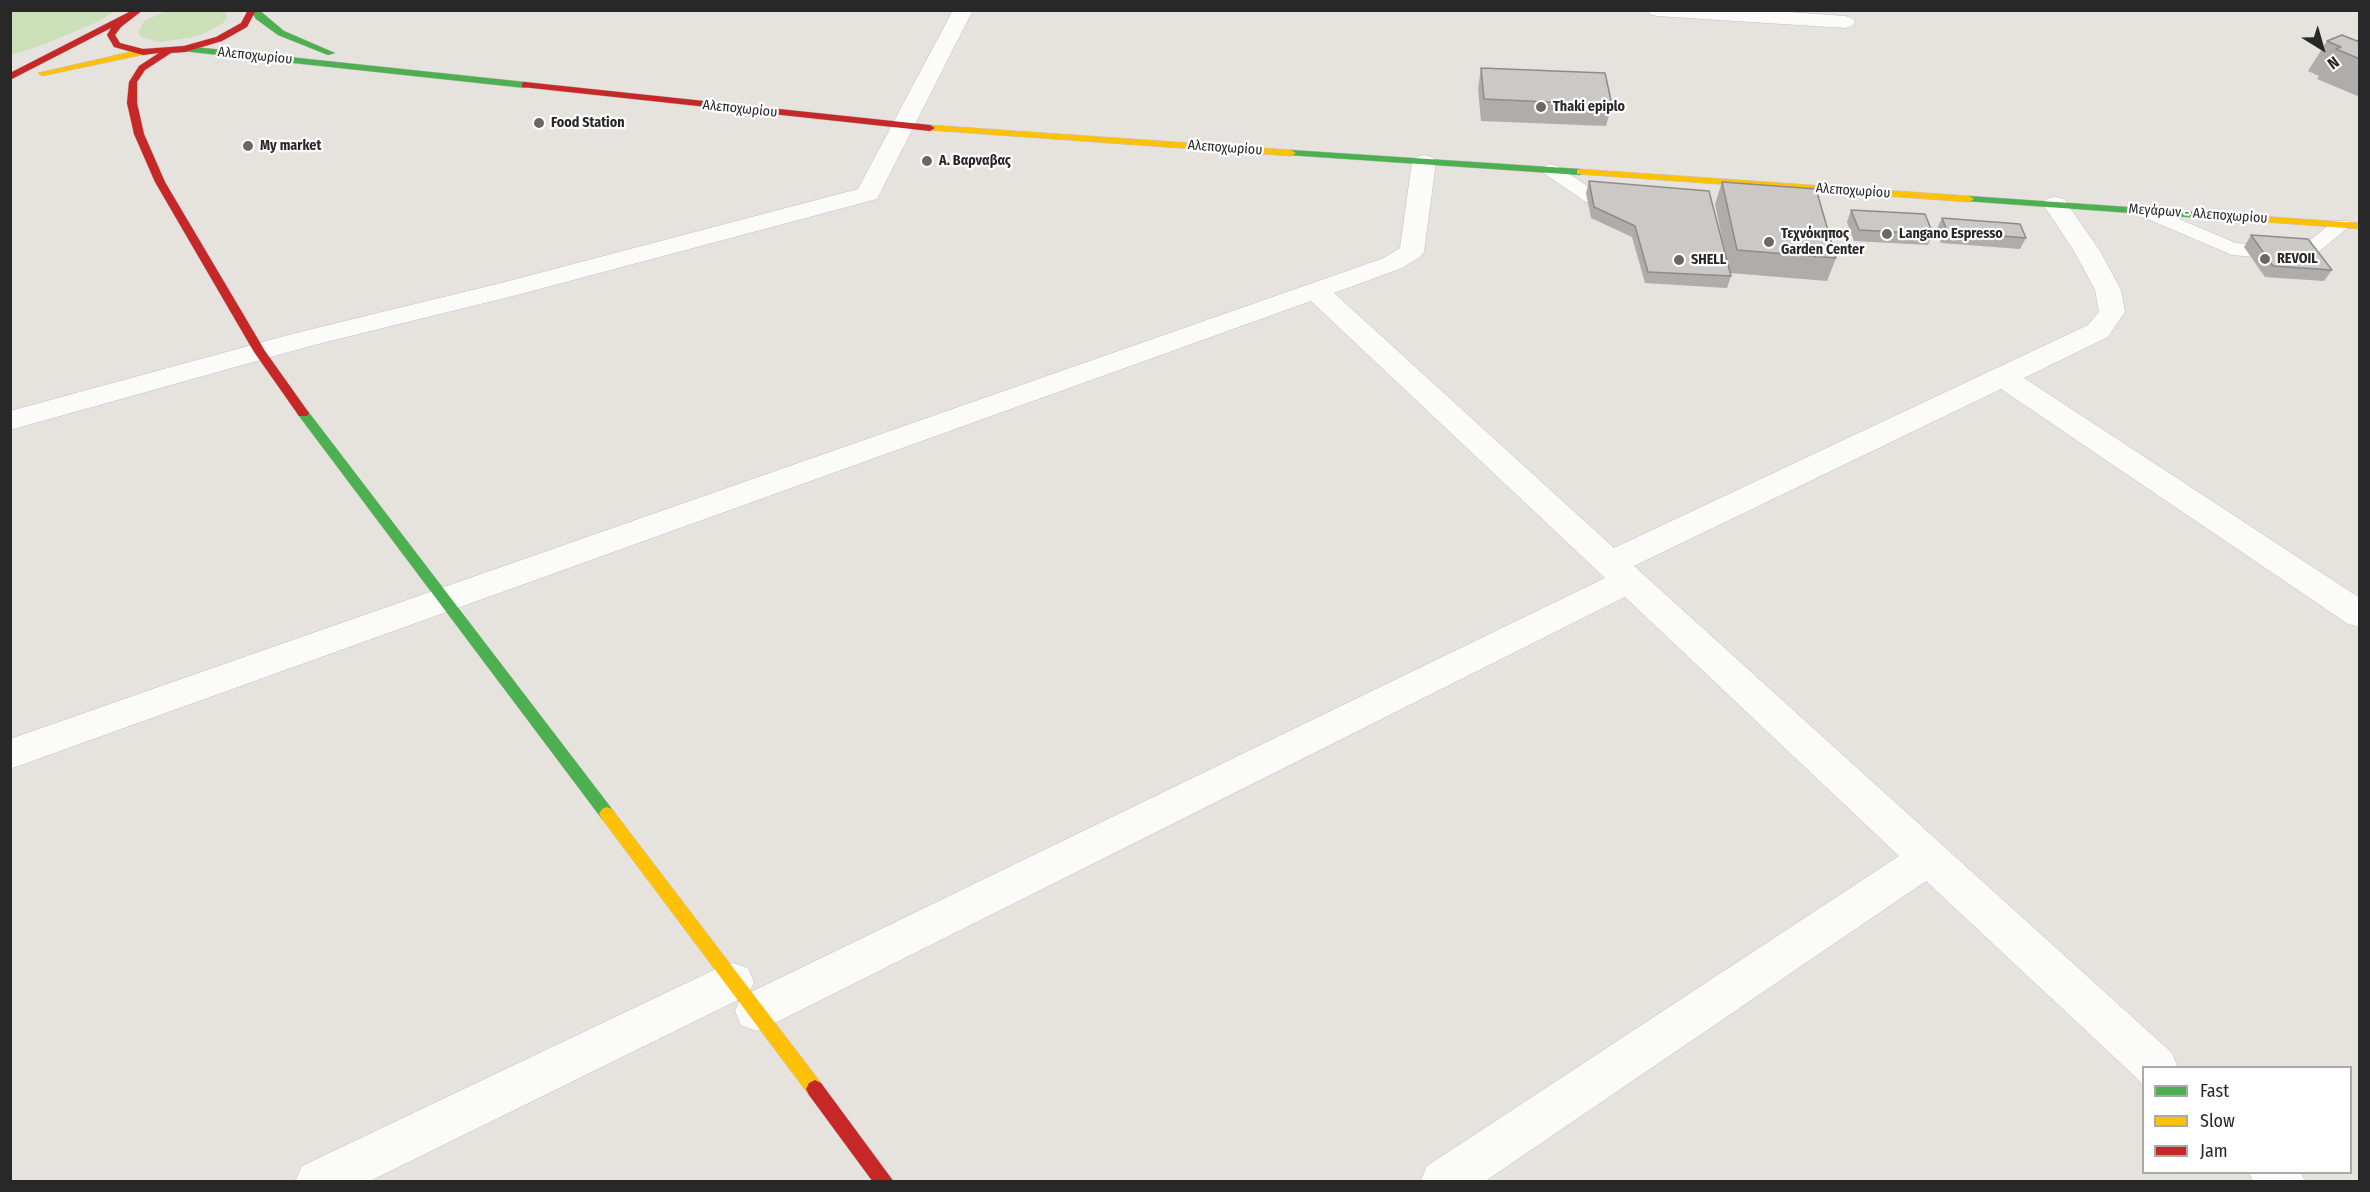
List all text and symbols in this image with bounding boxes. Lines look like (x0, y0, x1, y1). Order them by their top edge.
north arrow (2292, 18, 2352, 78)
street label: Αλεποχωρίου (217, 44, 293, 68)
text: N (2324, 52, 2343, 73)
street label: Αλεποχωρίου (702, 97, 778, 121)
place label: Thaki epiplo (1553, 99, 1625, 115)
marker: Thaki epiplo (1534, 100, 1548, 114)
place label: Food Station (551, 115, 625, 131)
marker: Food Station (532, 116, 546, 130)
street label: Αλεποχωρίου (1187, 137, 1263, 159)
place label: My market (260, 138, 321, 154)
marker: My market (241, 139, 255, 153)
place label: Α. Βαρναβας (939, 153, 1011, 169)
marker: Α. Βαρναβας (920, 154, 934, 168)
street label: Αλεποχωρίου (1815, 180, 1891, 202)
street label: Μεγάρων - Αλεποχωρίου (2128, 201, 2268, 227)
place label: Τεχνόκηπος Garden Center (1781, 226, 1864, 258)
place label: Langano Espresso (1899, 226, 2003, 242)
marker: Langano Espresso (1880, 227, 1894, 241)
marker: Τεχνόκηπος Garden Center (1762, 235, 1776, 249)
place label: REVOIL (2277, 251, 2318, 267)
place label: SHELL (1691, 252, 1726, 268)
marker: REVOIL (2258, 252, 2272, 266)
marker: SHELL (1672, 253, 1686, 267)
legend (2142, 1066, 2352, 1174)
text: Fast (2200, 1080, 2229, 1102)
text: Slow (2200, 1110, 2235, 1132)
text: Jam (2200, 1140, 2228, 1162)

